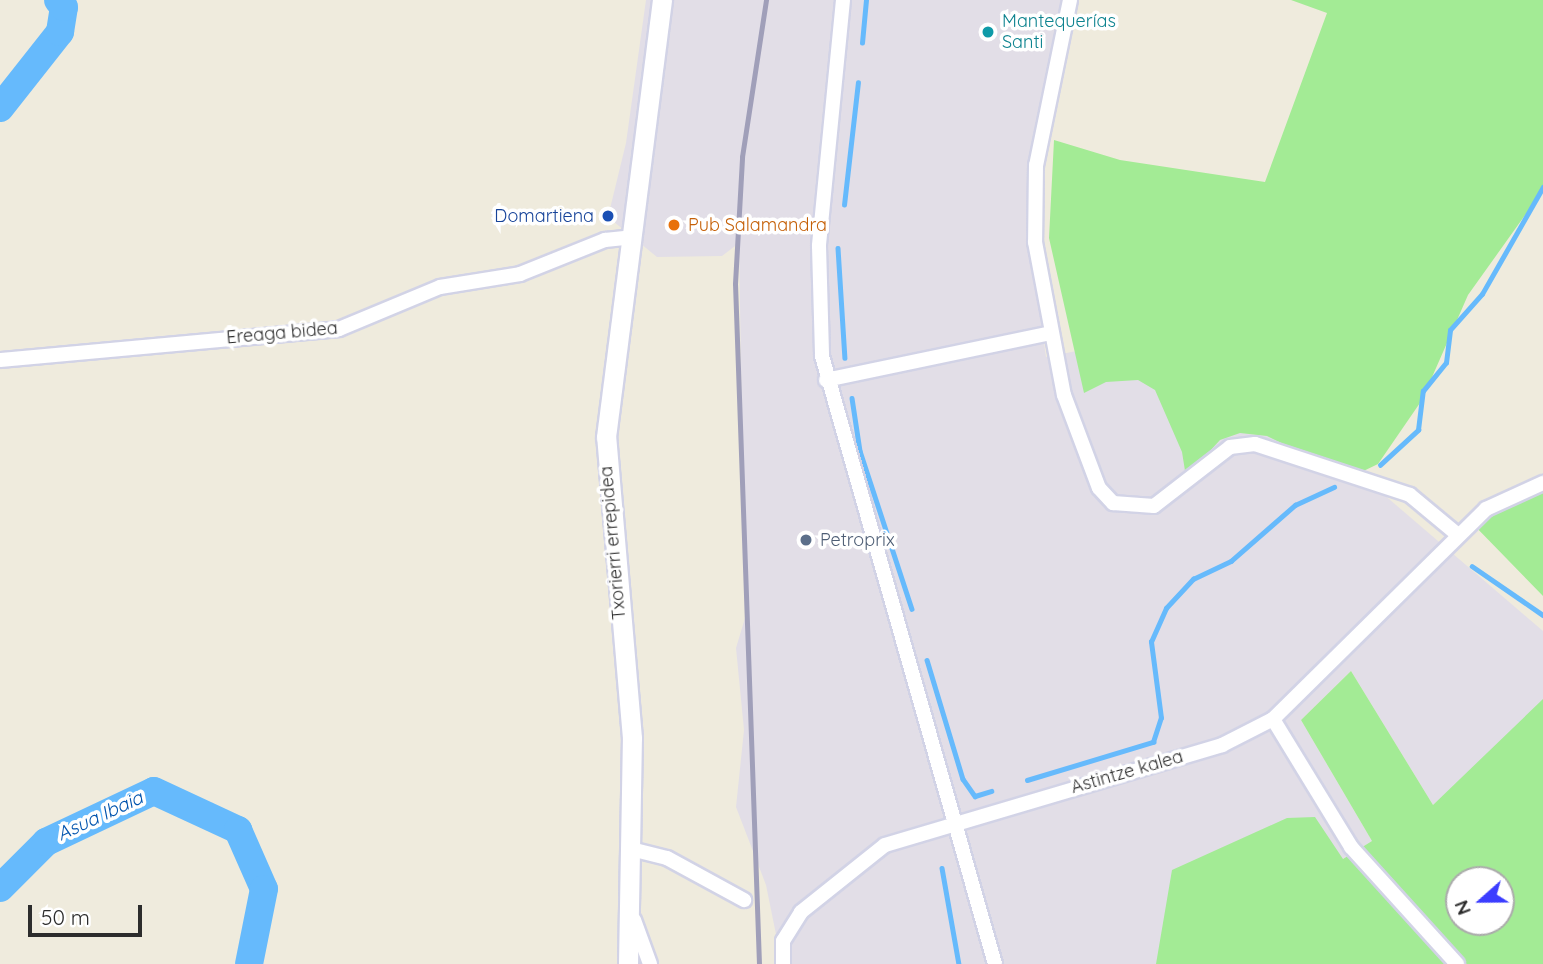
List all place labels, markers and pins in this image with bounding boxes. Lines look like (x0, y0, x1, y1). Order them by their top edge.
place label: Mantequerías Santi (1002, 11, 1116, 54)
marker: Mantequerías Santi (980, 24, 996, 40)
place label: Domartiena (494, 205, 594, 227)
marker: Domartiena (600, 208, 616, 224)
place label: Pub Salamandra (688, 214, 827, 236)
marker: Pub Salamandra (666, 217, 682, 233)
place label: Petroprix (820, 529, 895, 551)
marker: Petroprix (798, 532, 814, 548)

